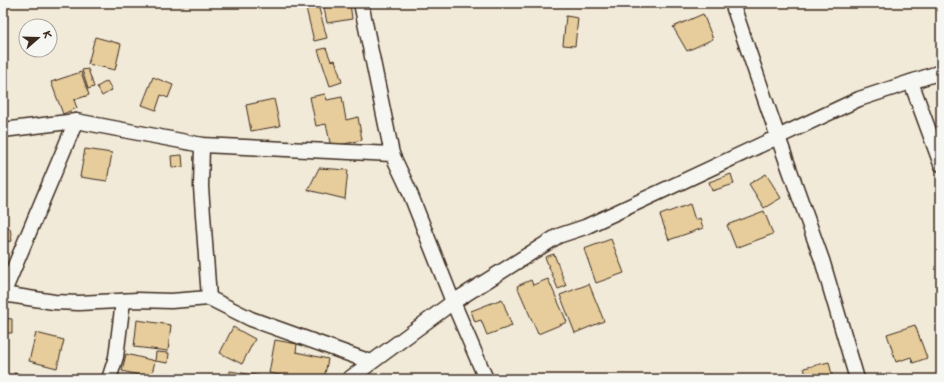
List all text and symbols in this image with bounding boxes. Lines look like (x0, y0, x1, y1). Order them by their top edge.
north arrow (18, 18, 58, 58)
text: K (40, 28, 56, 40)

